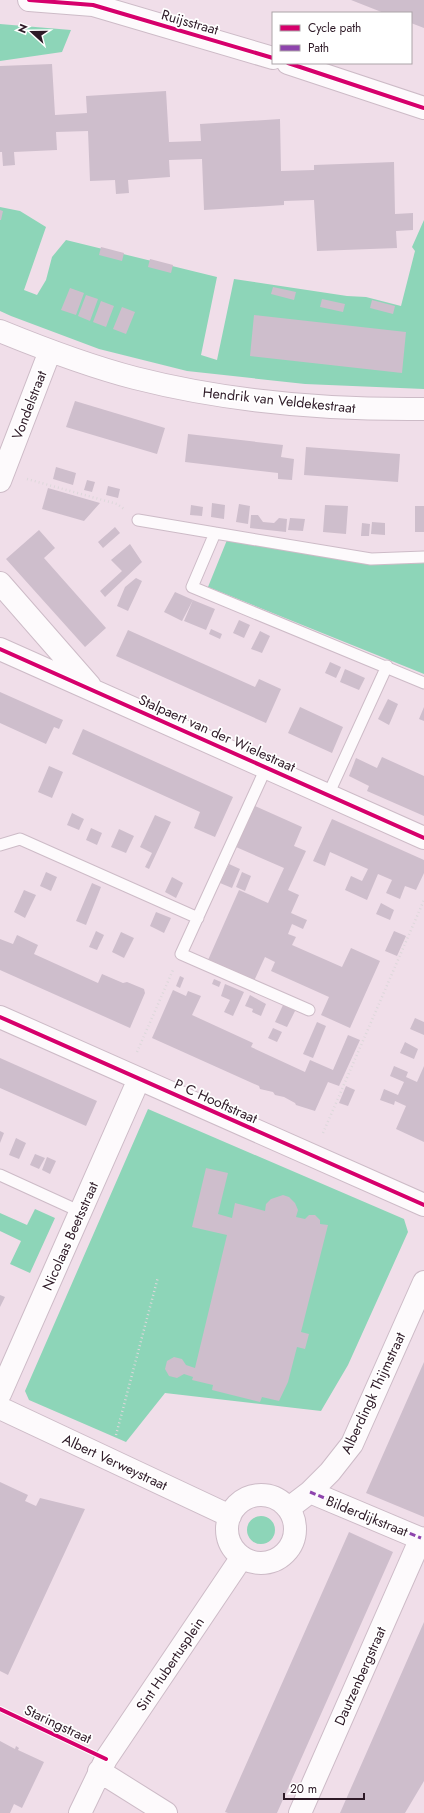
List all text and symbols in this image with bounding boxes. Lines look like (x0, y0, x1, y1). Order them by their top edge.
street label: Ruijsstraat (159, 4, 222, 40)
north arrow (12, 12, 52, 52)
legend (272, 12, 412, 64)
text: Cycle path (308, 19, 361, 37)
text: N (14, 21, 32, 35)
text: Path (308, 39, 329, 57)
street label: Vondelstraat (7, 367, 51, 442)
street label: Hendrik van Veldekestraat (202, 382, 357, 418)
street label: Stalpaert van der Wielestraat (135, 689, 299, 777)
street label: P C Hooftstraat (171, 1074, 261, 1128)
street label: Nicolaas Beetsstraat (37, 1178, 103, 1294)
street label: Alberdingk Thijmstraat (336, 1328, 410, 1457)
street label: Albert Verweystraat (59, 1429, 171, 1495)
street label: Bilderdijkstraat (323, 1491, 411, 1542)
street label: Sint Hubertusplein (131, 1613, 209, 1715)
street label: Dautzenbergstraat (329, 1623, 391, 1729)
street label: Staringstraat (21, 1700, 96, 1749)
scale bar (284, 1775, 364, 1801)
text: 20 m (290, 1780, 317, 1798)

